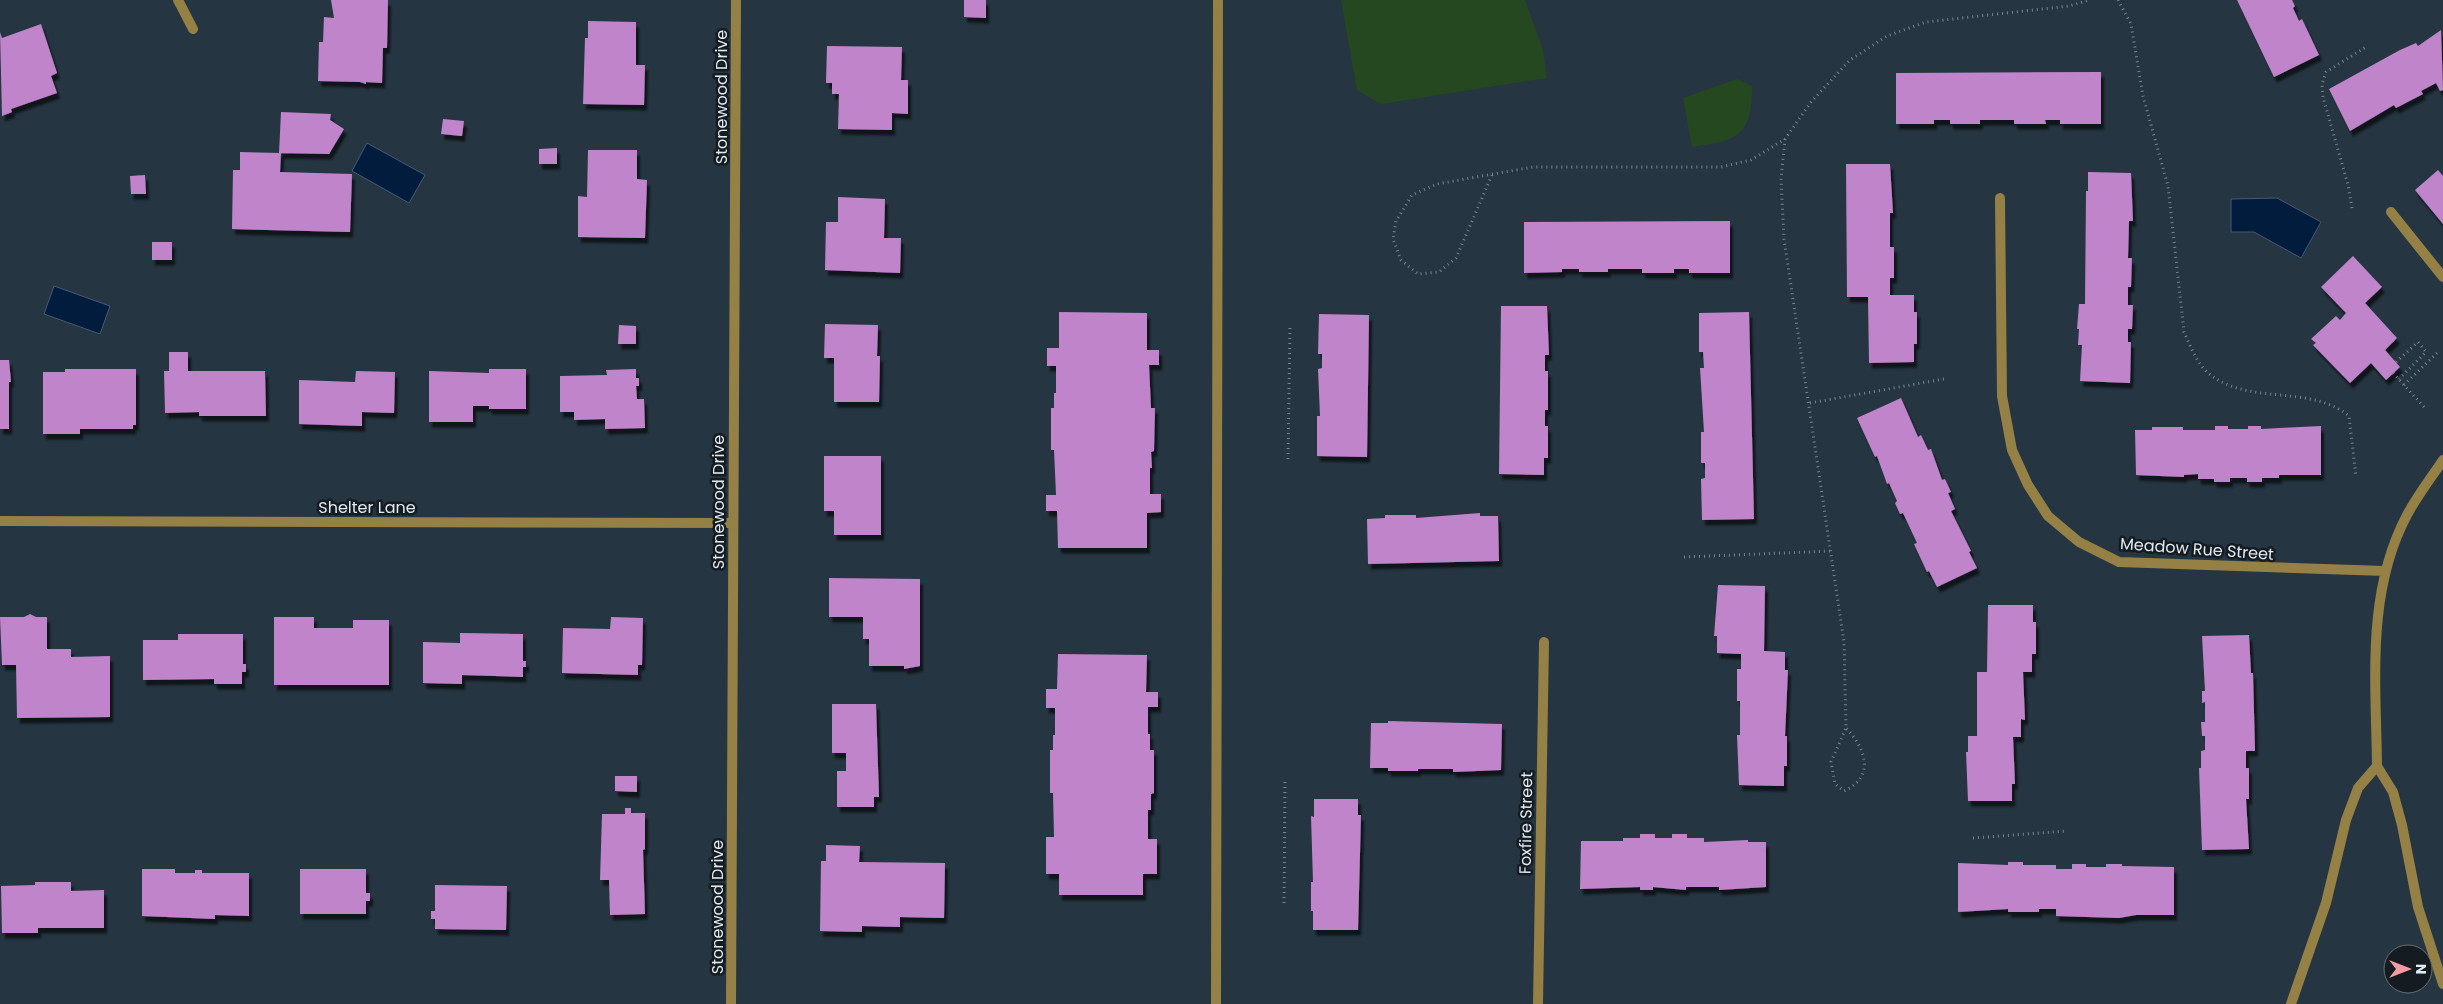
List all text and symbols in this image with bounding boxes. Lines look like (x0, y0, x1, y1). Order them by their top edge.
street label: Stonewood Drive (710, 30, 733, 164)
street label: Stonewood Drive (707, 435, 730, 569)
street label: Shelter Lane (318, 496, 416, 519)
street label: Meadow Rue Street (2119, 532, 2275, 566)
street label: Foxfire Street (1514, 772, 1538, 874)
street label: Stonewood Drive (706, 840, 729, 974)
north arrow (2383, 944, 2433, 994)
text: N (2411, 964, 2431, 974)

